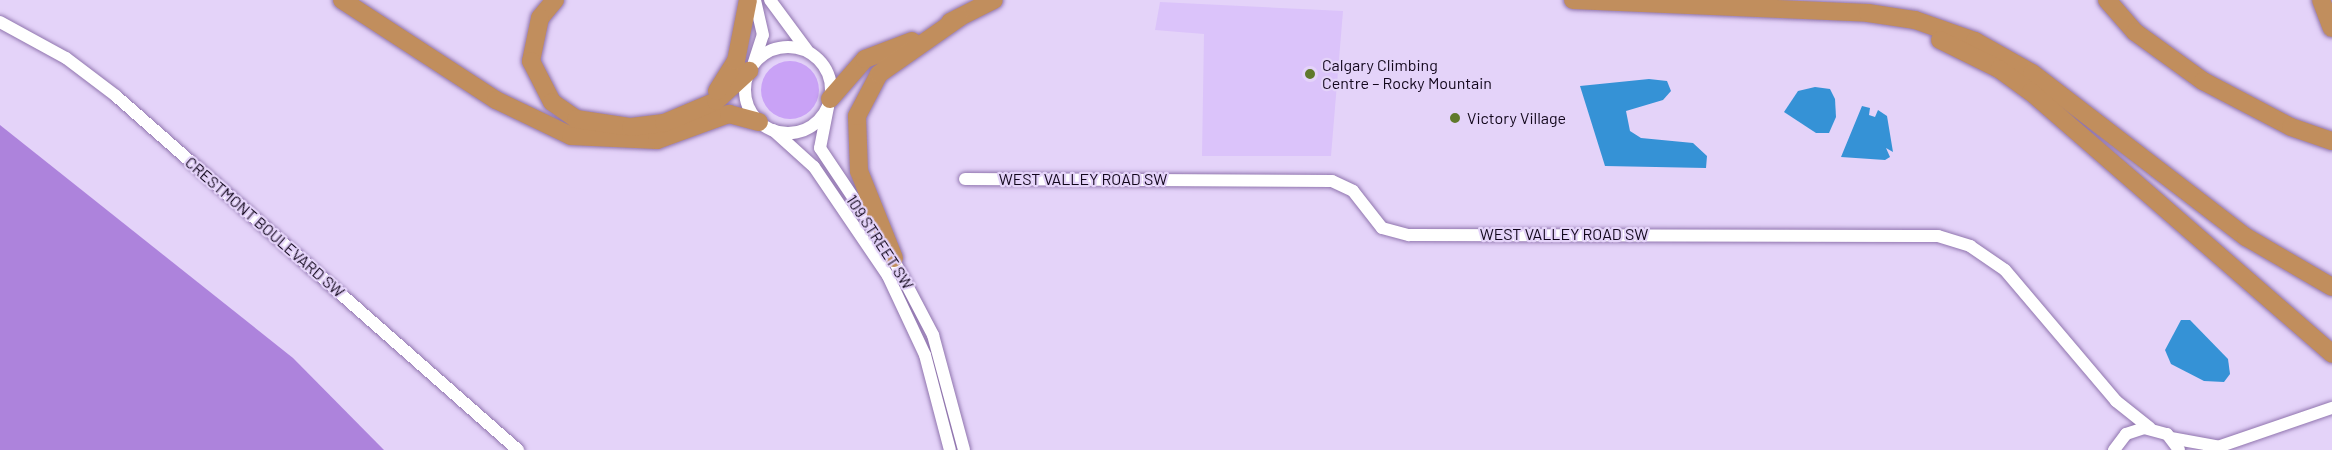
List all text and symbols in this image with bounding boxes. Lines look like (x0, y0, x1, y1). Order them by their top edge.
place label: Calgary Climbing Centre – Rocky Mountain (1322, 55, 1492, 93)
marker: Calgary Climbing Centre – Rocky Mountain (1303, 67, 1317, 81)
place label: Victory Village (1467, 108, 1566, 128)
marker: Victory Village (1448, 111, 1462, 125)
street label: CRESTMONT BOULEVARD SW (181, 153, 349, 301)
street label: WEST VALLEY ROAD SW (999, 169, 1167, 189)
street label: 109 STREET SW (842, 191, 918, 293)
street label: WEST VALLEY ROAD SW (1480, 224, 1648, 244)

